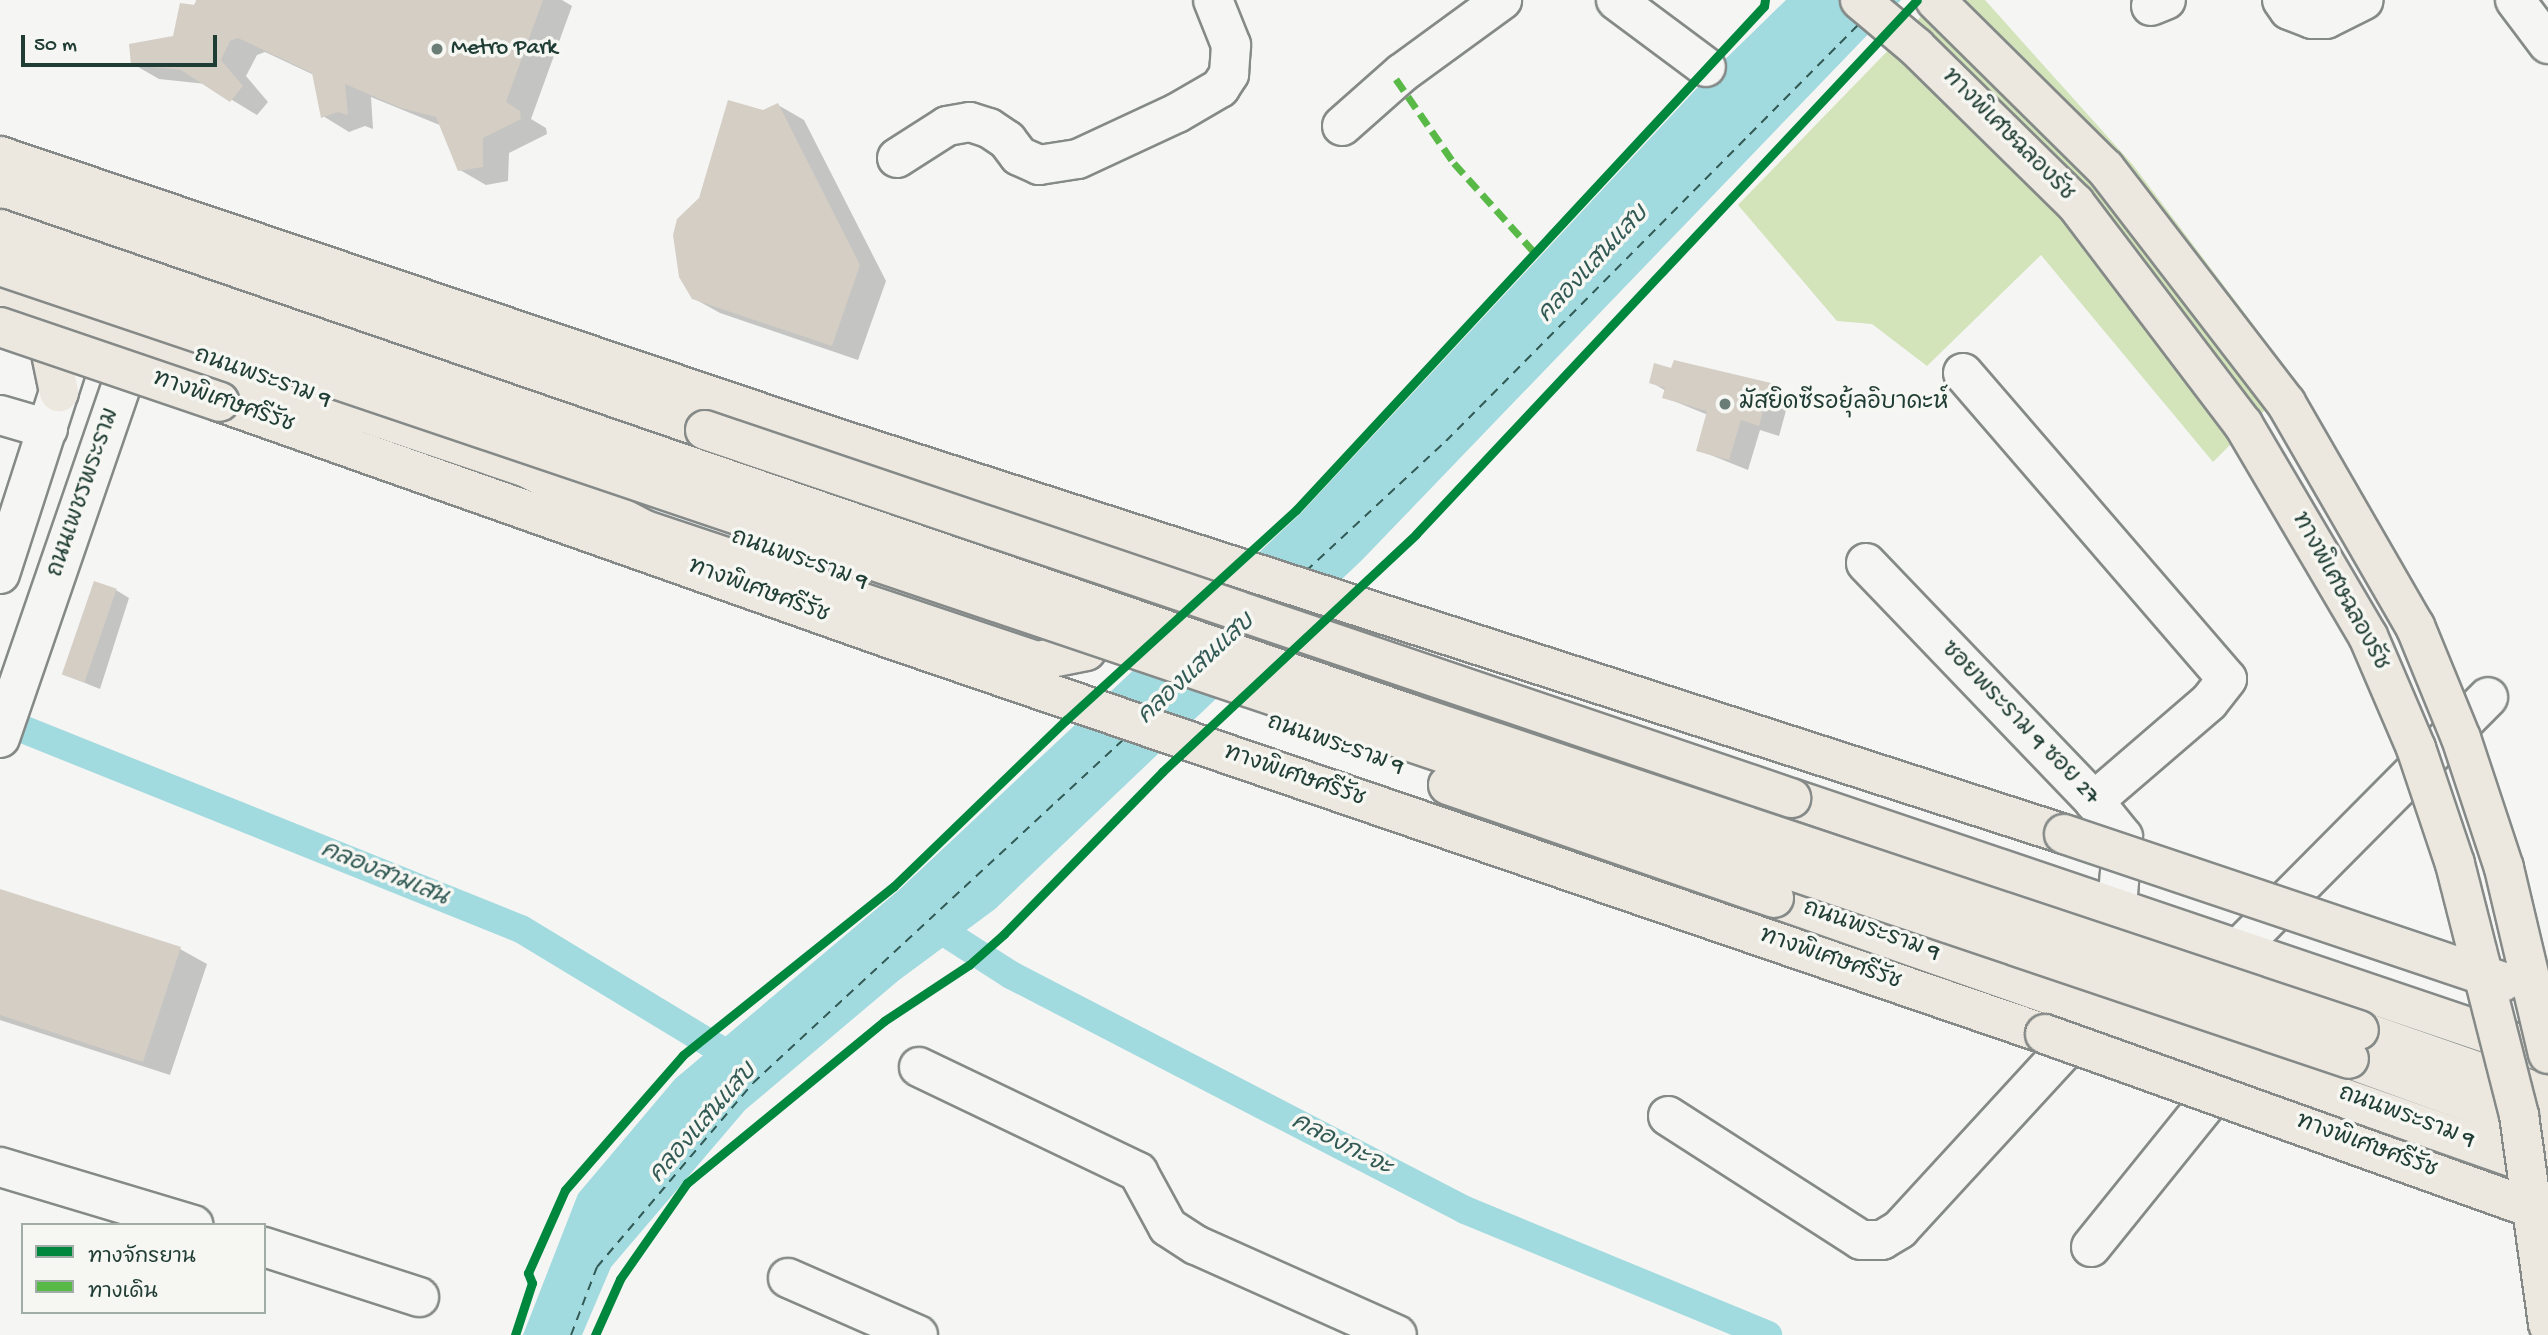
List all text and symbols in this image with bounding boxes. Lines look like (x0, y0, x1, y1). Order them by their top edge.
scale bar (24, 21, 220, 65)
text: 50 m (34, 34, 77, 59)
place label: Metro Park (451, 35, 558, 63)
marker: Metro Park (429, 41, 445, 57)
street label: ทางพิเศษฉลองรัช (1935, 64, 2079, 208)
water label: คลองแสนแสบ (1533, 201, 1655, 329)
street label: ถนนพระราม 9 (190, 343, 334, 415)
street label: ทางพิเศษศรีรัช (149, 366, 297, 440)
place label: มัสยิดซีรอยุ้ลอิบาดะห์ (1739, 390, 1948, 418)
marker: มัสยิดซีรอยุ้ลอิบาดะห์ (1717, 396, 1733, 412)
street label: ถนนเพชรพระราม (43, 405, 127, 581)
street label: ทางพิเศษฉลองรัช (2284, 508, 2394, 676)
street label: ถนนพระราม 9 (727, 525, 871, 597)
street label: ทางพิเศษศรีรัช (684, 554, 832, 630)
water label: คลองแสนแสบ (1133, 609, 1261, 731)
street label: ซอยพระราม 9 ซอย 27 (1934, 637, 2104, 811)
street label: ถนนพระราม 9 (1263, 710, 1407, 782)
street label: ทางพิเศษศรีรัช (1220, 740, 1368, 814)
water label: คลองสามเสน (316, 836, 452, 914)
street label: ถนนพระราม 9 (1799, 896, 1943, 968)
street label: ทางพิเศษศรีรัช (1756, 923, 1904, 997)
water label: คลองแสนแสบ (644, 1058, 764, 1190)
street label: ถนนพระราม 9 (2334, 1081, 2478, 1155)
water label: คลองกะจะ (1286, 1109, 1396, 1183)
street label: ทางพิเศษศรีรัช (2292, 1109, 2440, 1185)
legend (21, 1223, 266, 1314)
text: ทางจักรยาน (88, 1246, 196, 1271)
text: ทางเดิน (88, 1281, 158, 1306)

